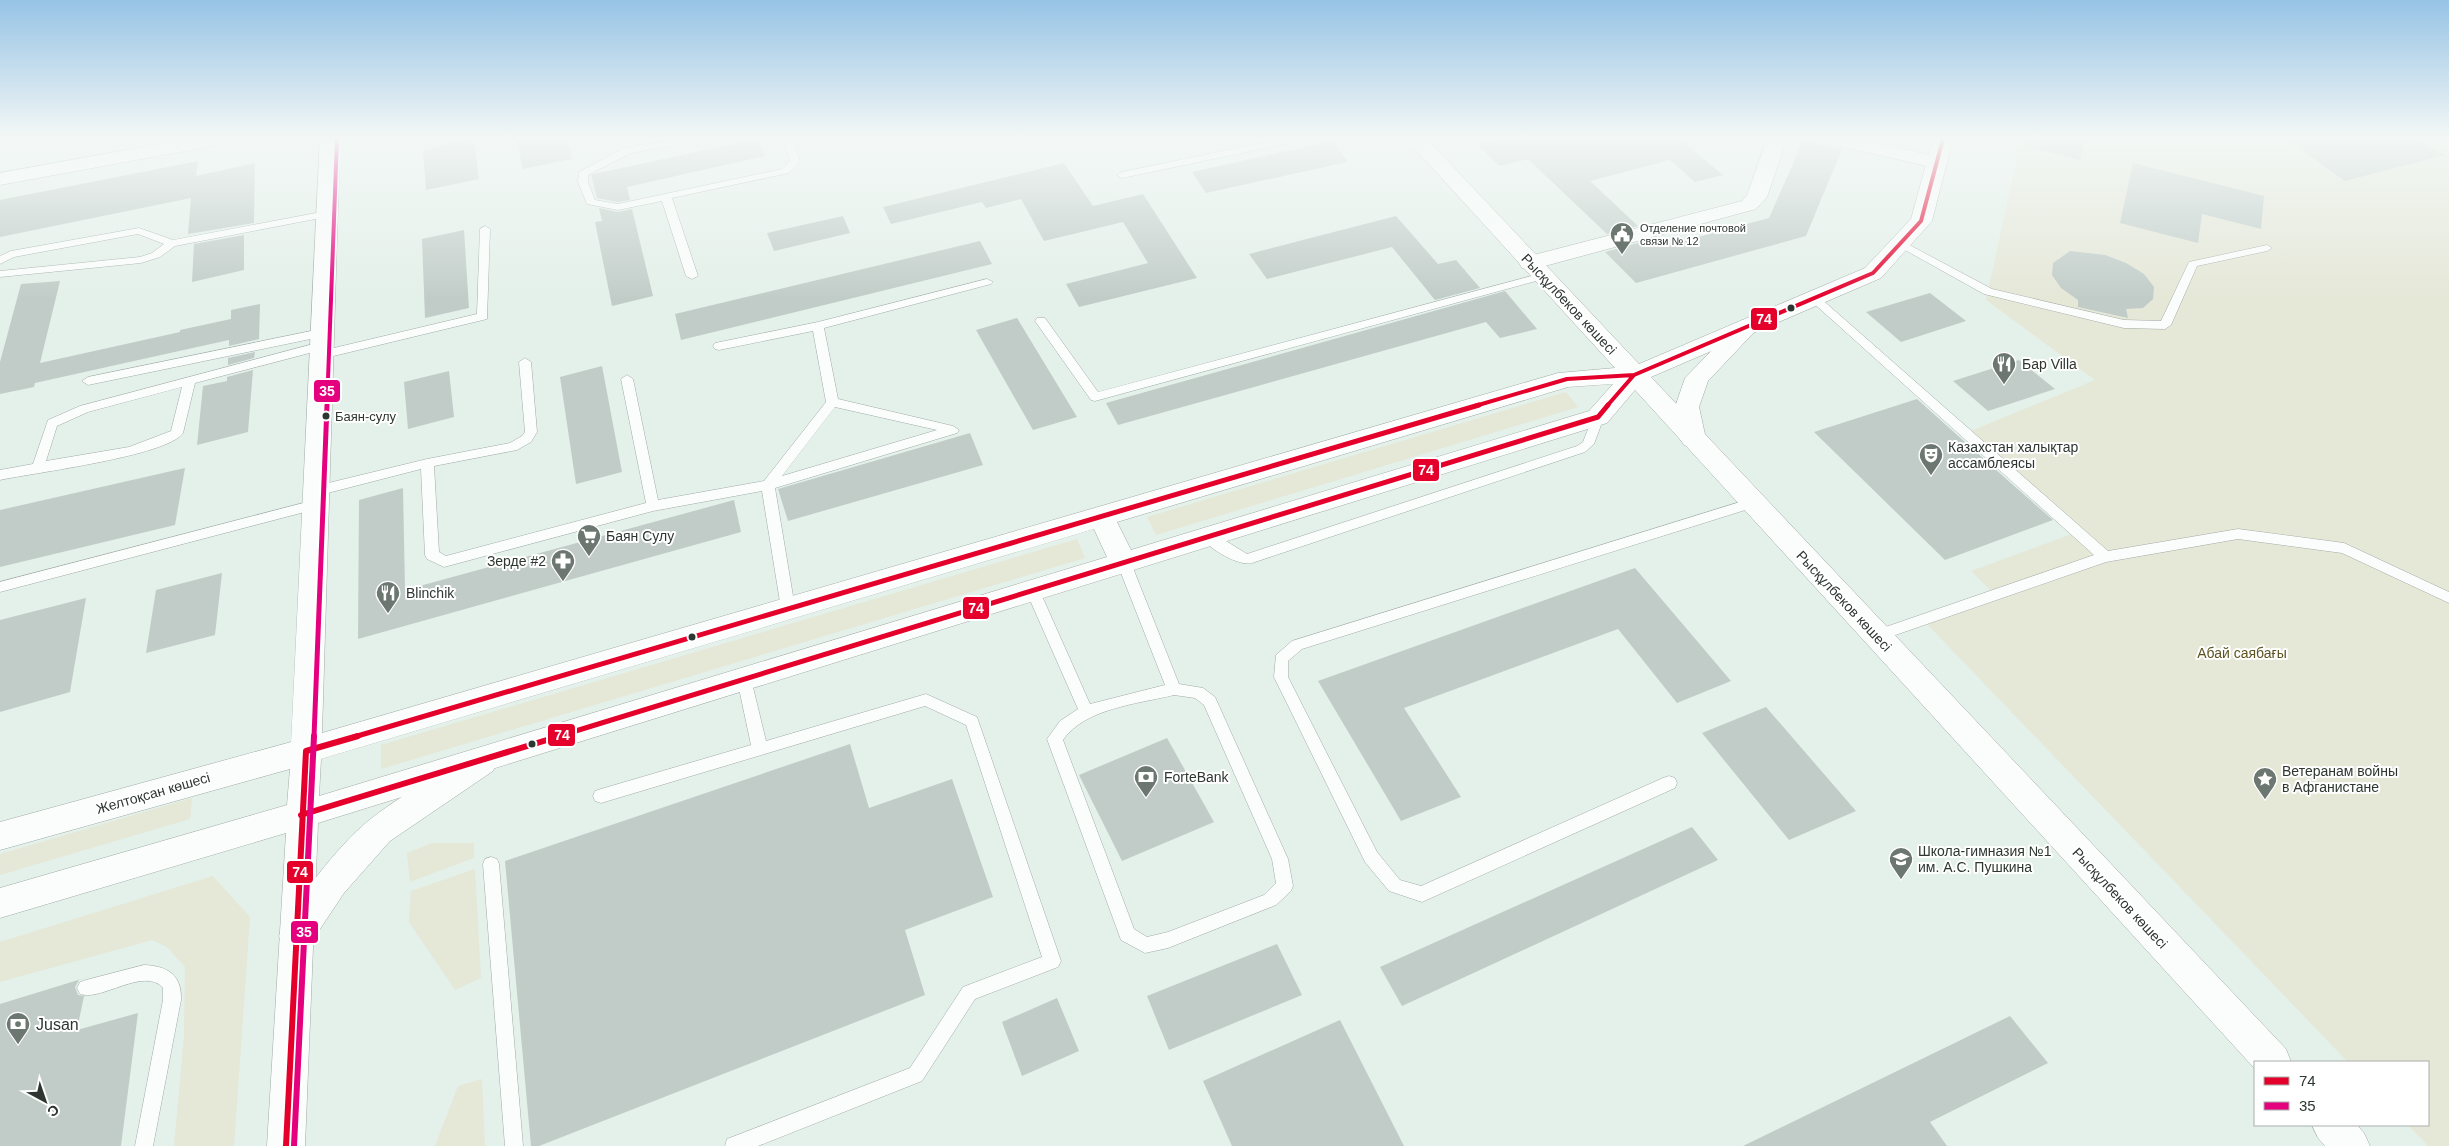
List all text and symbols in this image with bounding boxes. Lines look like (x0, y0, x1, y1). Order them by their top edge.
public building icon: Отделение почтовой связи № 12 (1609, 221, 1635, 255)
place label: Отделение почтовой связи № 12 (1640, 222, 1746, 247)
street label: Рысқұлбеков көшесі (1518, 250, 1620, 358)
unlabelled marker (1786, 303, 1796, 313)
line badge: 74 (1750, 307, 1778, 331)
text: 74 (1756, 311, 1772, 327)
restaurant icon: Бар Villa (1991, 351, 2017, 385)
place label: Бар Villa (2022, 356, 2077, 372)
line badge: 35 (313, 379, 341, 403)
text: 35 (319, 383, 335, 399)
place label: Баян-сулу (335, 409, 397, 424)
marker: Баян-сулу (321, 411, 331, 421)
place label: Казахстан халықтар ассамблеясы (1948, 439, 2079, 471)
theatre icon: Казахстан халықтар ассамблеясы (1918, 442, 1944, 476)
line badge: 74 (1412, 458, 1440, 482)
text: 74 (1418, 462, 1434, 478)
supermarket icon: Баян Сулу (576, 523, 602, 557)
place label: Баян Сулу (606, 528, 674, 544)
street label: Рысқұлбеков көшесі (1793, 547, 1895, 655)
pharmacy icon: Зерде #2 (550, 548, 576, 582)
place label: Зерде #2 (487, 553, 546, 569)
restaurant icon: Blinchik (375, 580, 401, 614)
place label: Blinchik (406, 585, 455, 601)
line badge: 74 (962, 596, 990, 620)
text: 74 (968, 600, 984, 616)
unlabelled marker (687, 632, 697, 642)
park label: Абай саябағы (2197, 645, 2287, 661)
line badge: 74 (547, 723, 576, 747)
text: 74 (554, 727, 570, 743)
unlabelled marker (527, 739, 537, 749)
place label: Ветеранам войны в Афганистане (2282, 763, 2398, 795)
bank icon: ForteBank (1133, 764, 1159, 798)
place icon: Ветеранам войны в Афганистане (2252, 766, 2278, 800)
street label: Желтоқсан көшесі (94, 769, 212, 817)
place label: ForteBank (1164, 769, 1230, 785)
place label: Школа-гимназия №1 им. А.С. Пушкина (1918, 843, 2052, 875)
street label: Рысқұлбеков көшесі (2069, 844, 2171, 952)
school or university icon: Школа-гимназия №1 им. А.С. Пушкина (1888, 846, 1914, 880)
line badge: 74 (286, 860, 314, 884)
text: 74 (292, 864, 308, 880)
line badge: 35 (290, 920, 319, 944)
text: 35 (296, 924, 312, 940)
bank icon: Jusan (5, 1011, 31, 1045)
place label: Jusan (36, 1016, 79, 1033)
legend (2254, 1061, 2429, 1126)
text: 74 (2299, 1072, 2316, 1089)
north arrow (20, 1076, 70, 1126)
text: 35 (2299, 1097, 2316, 1114)
text: С (44, 1102, 62, 1120)

